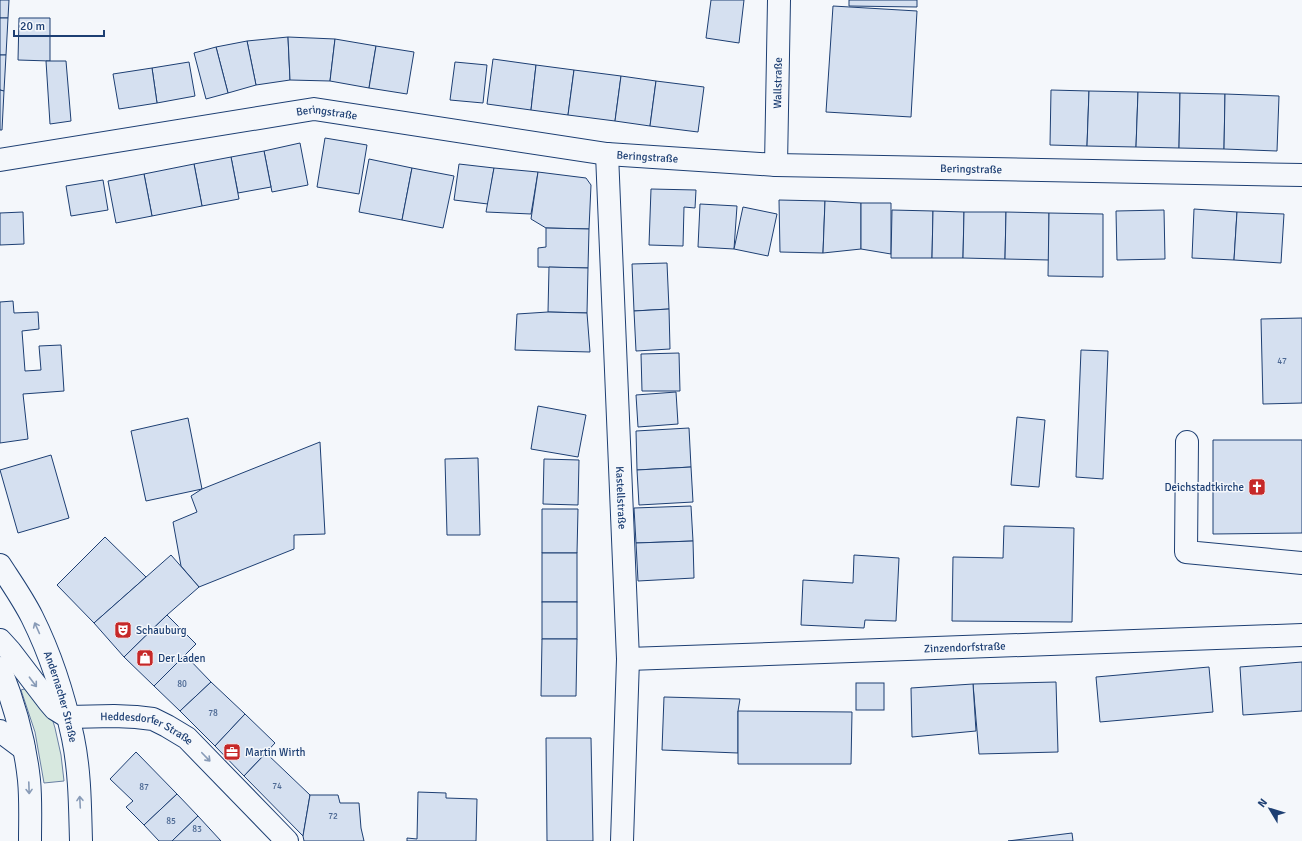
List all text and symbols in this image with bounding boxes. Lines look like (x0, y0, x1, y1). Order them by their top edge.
scale bar (14, 12, 104, 38)
text: 20 m (20, 19, 45, 34)
street label: Wallstraße (771, 57, 784, 109)
street label: Beringstraße (295, 102, 358, 122)
street label: Beringstraße (616, 148, 679, 165)
street label: Beringstraße (940, 162, 1002, 176)
house number: 47 (1277, 356, 1287, 367)
street label: Kastellstraße (613, 466, 629, 530)
church icon: Deichstadtkirche (1247, 477, 1267, 497)
place label: Deichstadtkirche (1164, 481, 1244, 494)
theatre icon: Schauburg (113, 620, 133, 640)
one-way arrow (33, 622, 40, 634)
place label: Schauburg (136, 624, 187, 637)
street label: Zinzendorfstraße (924, 639, 1006, 655)
shop icon: Der Laden (135, 648, 155, 668)
street label: Andernacher Straße (41, 649, 80, 743)
place label: Der Laden (158, 652, 206, 665)
one-way arrow (29, 676, 37, 687)
house number: 80 (177, 679, 187, 690)
house number: 78 (208, 708, 218, 719)
street label: Heddesdorfer Straße (100, 709, 196, 747)
office icon: Martin Wirth (222, 742, 242, 762)
place label: Martin Wirth (245, 746, 306, 759)
one-way arrow (201, 752, 210, 762)
one-way arrow (25, 781, 33, 794)
house number: 74 (272, 781, 282, 792)
house number: 87 (139, 782, 149, 793)
north arrow (1250, 789, 1290, 829)
one-way arrow (76, 796, 84, 809)
text: N (1255, 796, 1270, 810)
house number: 72 (328, 811, 338, 822)
house number: 85 (166, 816, 176, 827)
house number: 83 (192, 824, 202, 835)

